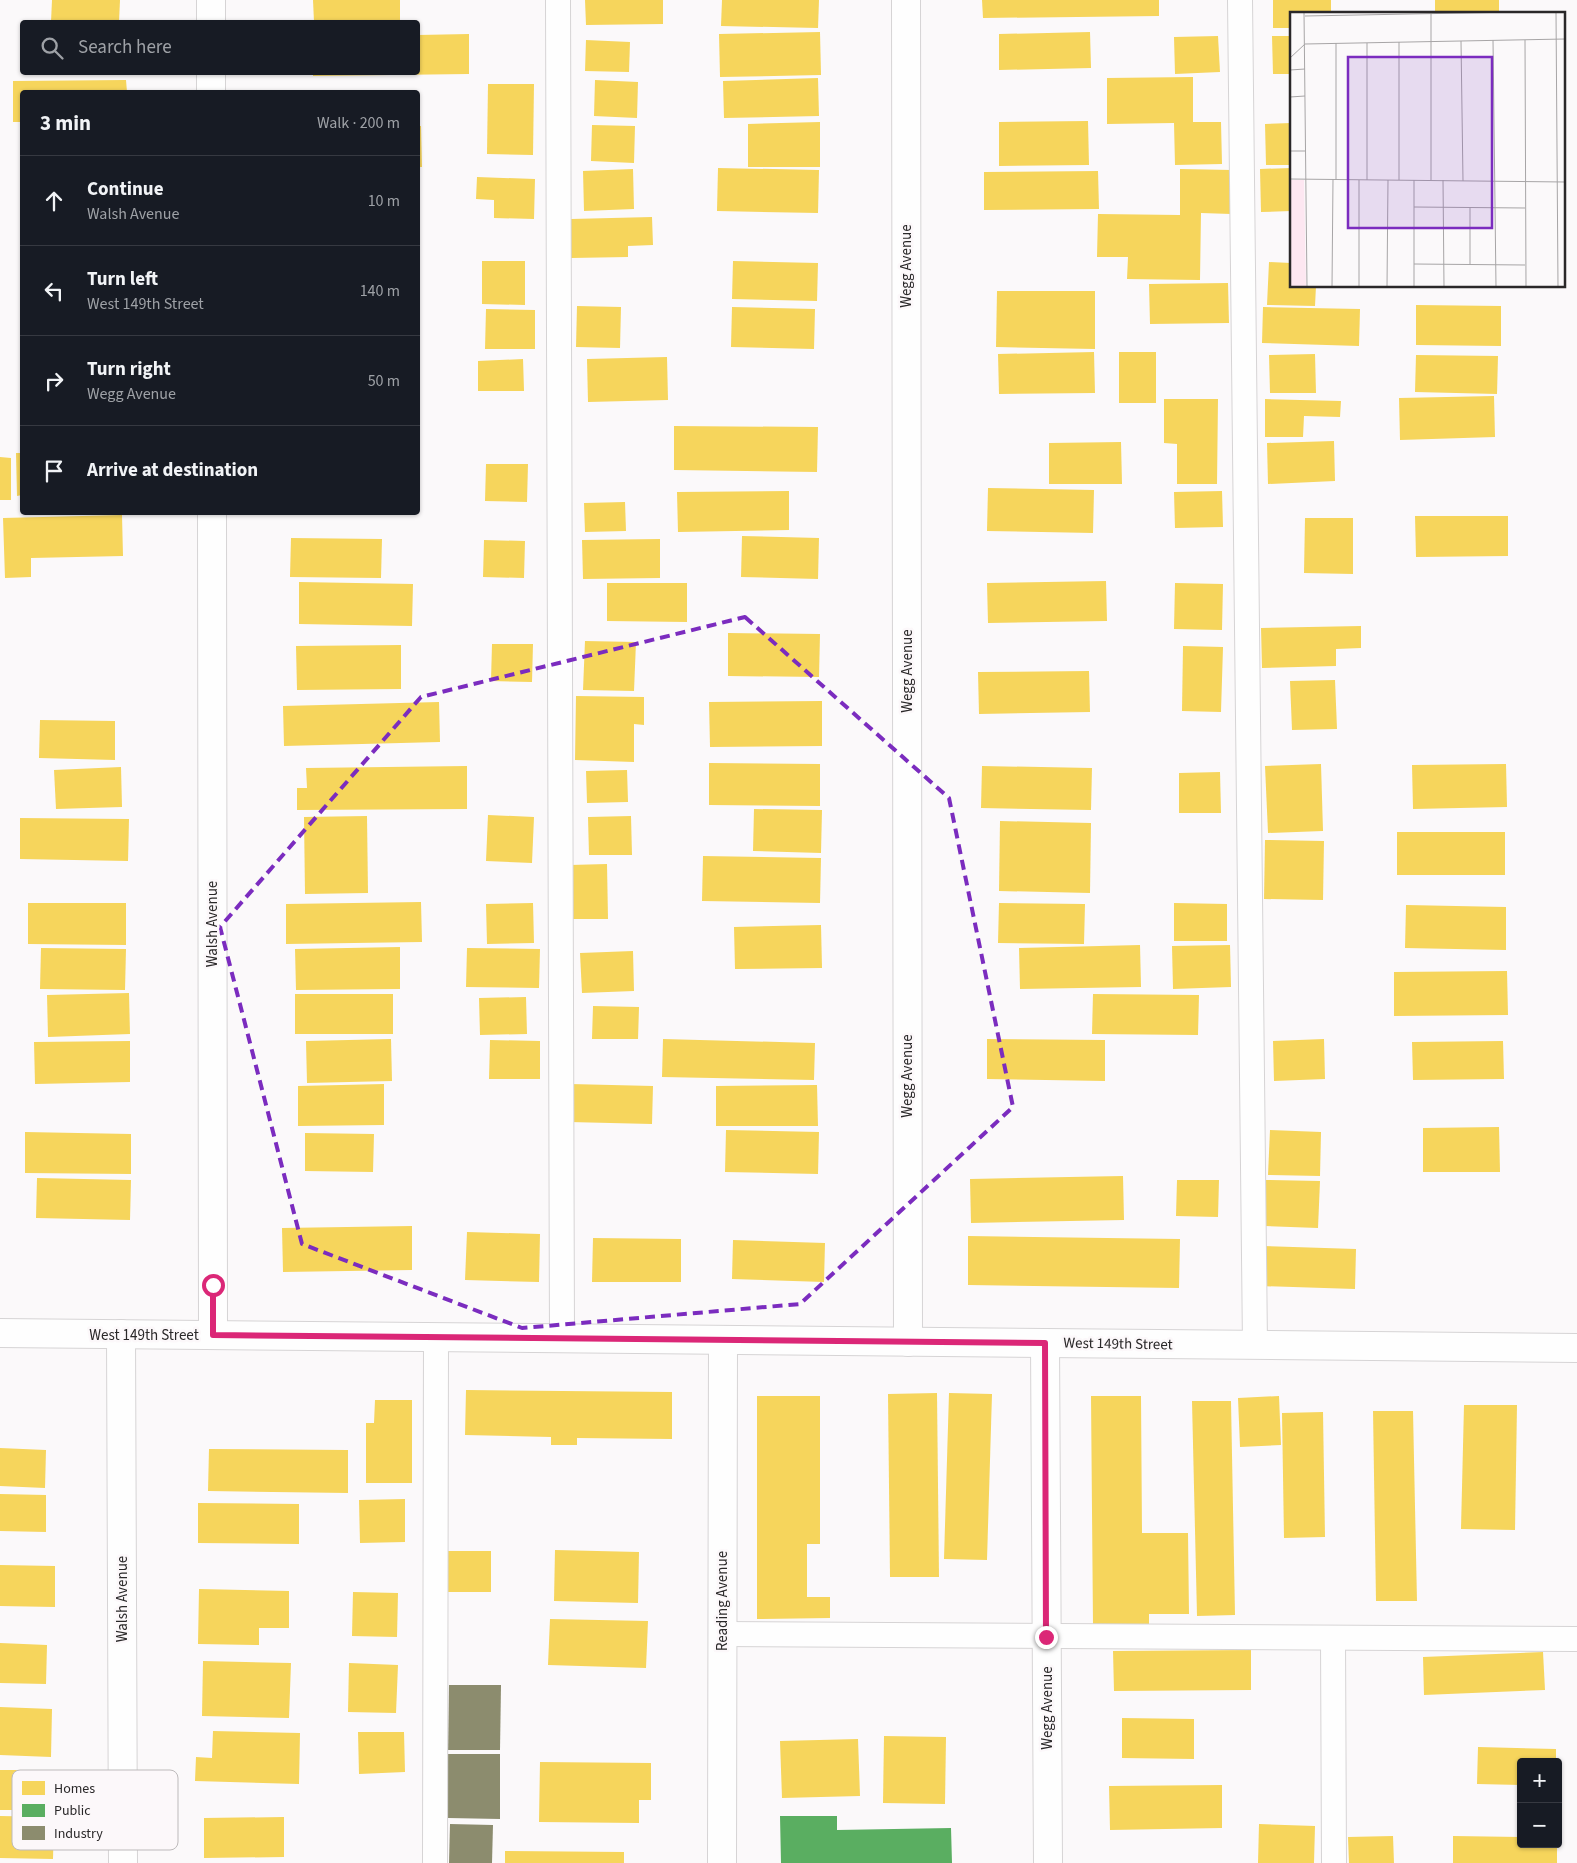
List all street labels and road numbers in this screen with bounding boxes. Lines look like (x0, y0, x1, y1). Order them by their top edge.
street label: Wegg Avenue (896, 224, 917, 308)
street label: Wegg Avenue (897, 629, 918, 713)
street label: Walsh Avenue (202, 881, 223, 967)
street label: Wegg Avenue (897, 1034, 918, 1118)
street label: West 149th Street (89, 1325, 199, 1346)
street label: West 149th Street (1063, 1333, 1173, 1355)
street label: Reading Avenue (712, 1551, 733, 1651)
street label: Walsh Avenue (112, 1556, 133, 1642)
street label: Wegg Avenue (1037, 1666, 1058, 1750)

